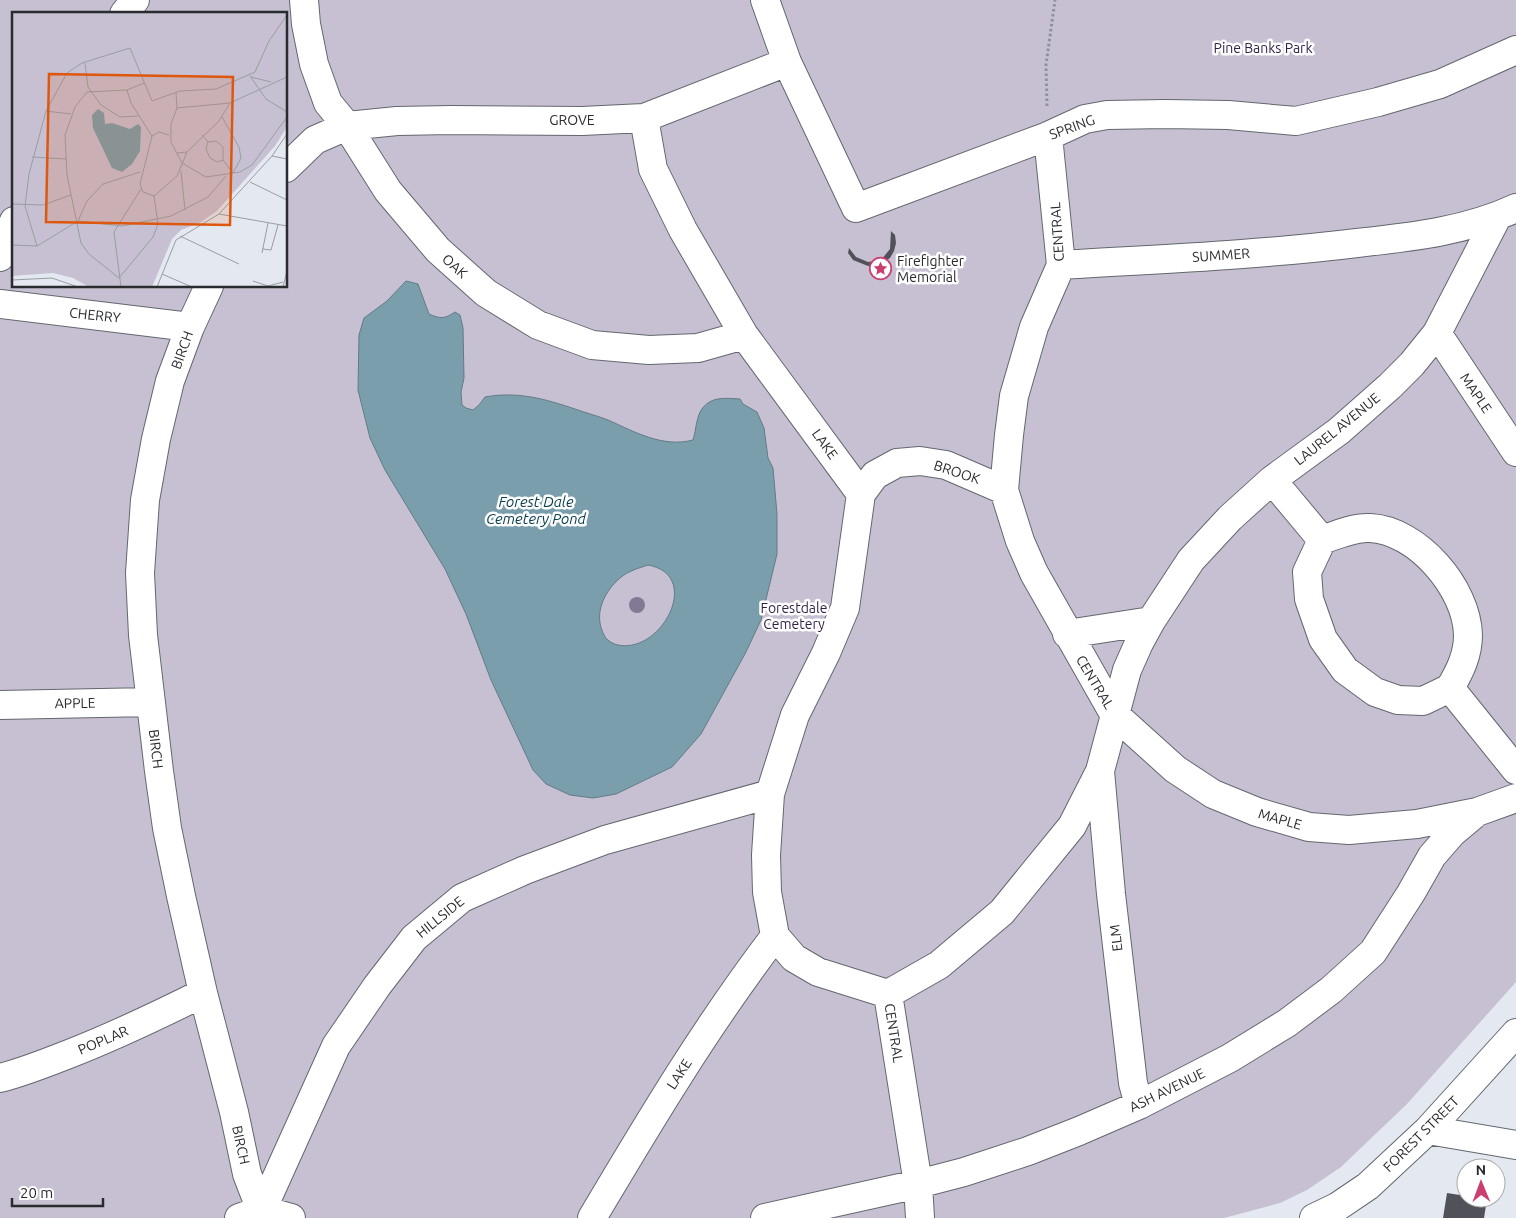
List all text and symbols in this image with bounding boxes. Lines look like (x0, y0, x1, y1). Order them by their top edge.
inset map (12, 12, 288, 288)
park label: Pine Banks Park (1214, 40, 1312, 56)
street label: SPRING (1047, 111, 1097, 143)
street label: GROVE (549, 112, 595, 128)
street label: CENTRAL (1047, 202, 1067, 262)
street label: SUMMER (1192, 245, 1251, 265)
street label: OAK (439, 251, 471, 282)
place label: Firefighter Memorial (897, 253, 965, 285)
place icon: Firefighter Memorial (869, 257, 893, 281)
street label: CHERRY (68, 304, 122, 326)
street label: BIRCH (168, 329, 196, 371)
street label: MAPLE (1457, 370, 1495, 416)
street label: LAUREL AVENUE (1291, 389, 1383, 468)
street label: LAKE (809, 426, 841, 462)
street label: BROOK (932, 457, 983, 487)
water label: Forest Dale Cemetery Pond (486, 493, 587, 527)
park label: Forestdale Cemetery (761, 600, 827, 632)
street label: CENTRAL (1073, 652, 1117, 712)
street label: APPLE (54, 695, 96, 711)
street label: BIRCH (146, 728, 166, 770)
street label: MAPLE (1256, 805, 1304, 833)
street label: HILLSIDE (413, 893, 467, 941)
street label: ELM (1106, 924, 1126, 952)
street label: CENTRAL (881, 1002, 907, 1064)
street label: POPLAR (75, 1022, 131, 1058)
street label: LAKE (663, 1056, 695, 1092)
street label: ASH AVENUE (1127, 1065, 1208, 1115)
street label: FOREST STREET (1380, 1093, 1462, 1175)
street label: BIRCH (229, 1124, 253, 1166)
north arrow (1456, 1158, 1506, 1208)
text: N (1475, 1162, 1486, 1178)
scale bar (12, 1176, 104, 1208)
text: 20 m (20, 1184, 53, 1201)

